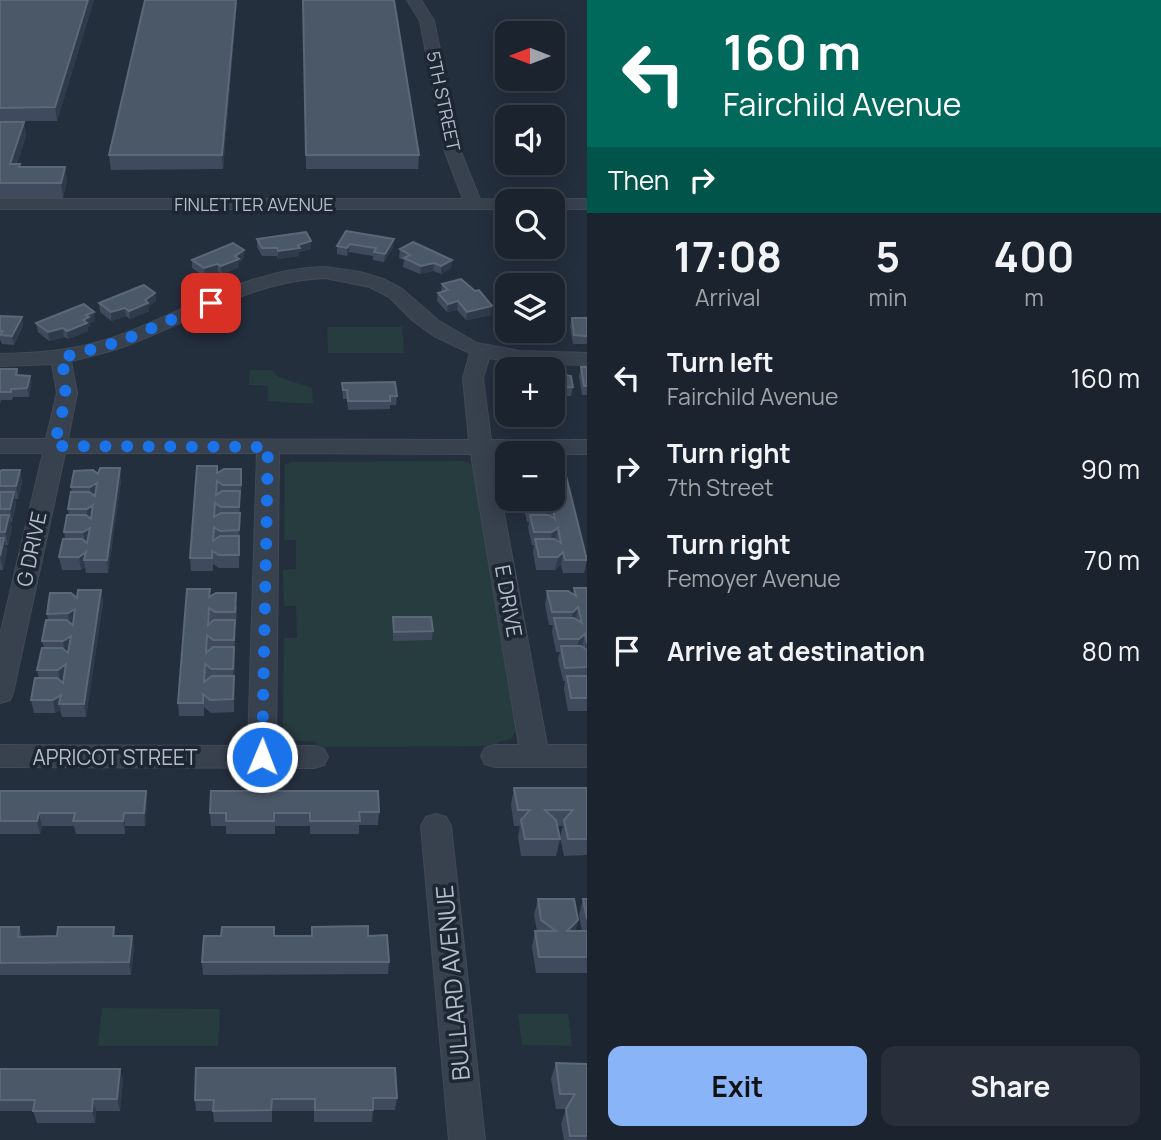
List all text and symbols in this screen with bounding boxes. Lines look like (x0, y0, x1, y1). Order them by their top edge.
text: 160 m (723, 18, 861, 85)
north arrow (495, 21, 565, 91)
map controls (495, 21, 565, 511)
icon: left (608, 28, 699, 119)
street label: 5TH STREET (422, 49, 466, 153)
text: Fairchild Avenue (723, 82, 962, 126)
button: sound (495, 105, 565, 175)
icon: right (683, 161, 721, 199)
text: Then (608, 162, 669, 198)
button: search (495, 189, 565, 259)
street label: FINLETTER AVENUE (174, 192, 334, 216)
text: 17:08 (674, 227, 782, 285)
text: 5 (876, 227, 900, 285)
text: 400 (994, 227, 1074, 285)
pin (181, 273, 241, 333)
button: layers (495, 273, 565, 343)
text: Arrival (695, 281, 761, 313)
text: min (869, 281, 907, 313)
text: m (1024, 281, 1044, 313)
icon: arrive (192, 284, 230, 322)
text: Turn left (667, 344, 774, 380)
button: + (495, 357, 565, 427)
icon: left (608, 359, 646, 397)
text: 160 m (1071, 360, 1140, 396)
text: Fairchild Avenue (667, 380, 838, 412)
text: Turn right (667, 435, 791, 471)
button: − (495, 441, 565, 511)
icon: right (608, 450, 646, 488)
text: 90 m (1081, 451, 1140, 487)
text: 7th Street (667, 471, 774, 503)
street label: G DRIVE (9, 509, 53, 589)
text: Turn right (667, 526, 791, 562)
icon: right (608, 541, 646, 579)
text: 70 m (1084, 542, 1140, 578)
text: Femoyer Avenue (667, 562, 841, 594)
street label: E DRIVE (489, 563, 529, 639)
icon: arrive (608, 632, 646, 670)
text: Arrive at destination (667, 633, 925, 669)
text: 80 m (1082, 633, 1140, 669)
position arrow (225, 720, 299, 794)
street label: APRICOT STREET (32, 743, 198, 771)
street label: BULLARD AVENUE (427, 884, 477, 1082)
button: Exit (608, 1046, 867, 1126)
button: Share (881, 1046, 1140, 1126)

